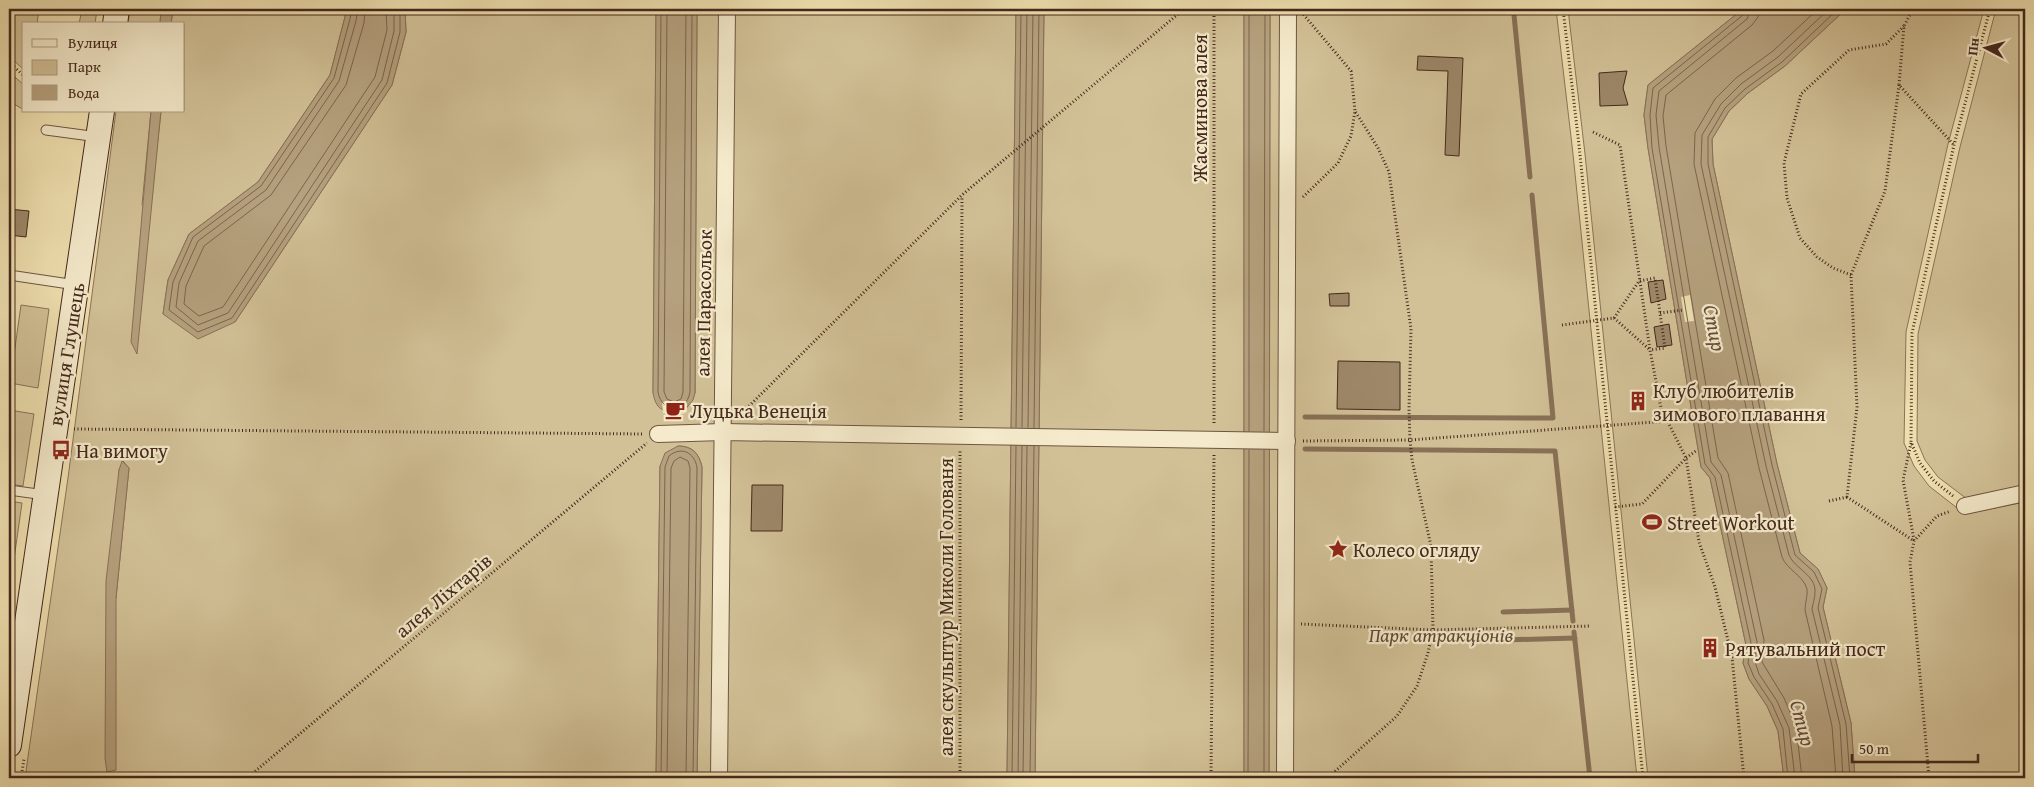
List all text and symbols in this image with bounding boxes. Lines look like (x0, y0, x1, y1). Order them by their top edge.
legend (22, 22, 185, 112)
north arrow (1962, 22, 2012, 72)
text: Вулиця (68, 32, 118, 53)
street label: Жасминова алея (1185, 34, 1214, 183)
text: Пн (1962, 36, 1984, 57)
text: Парк (68, 56, 101, 77)
text: Вода (68, 82, 100, 103)
street label: алея Парасольок (687, 229, 719, 377)
street label: вулиця Глушець (40, 280, 92, 428)
water label: Стир (1695, 302, 1735, 354)
place label: Клуб любителів зимового плавання (1653, 376, 1826, 428)
building icon: Клуб любителів зимового плавання (1627, 390, 1649, 412)
place label: Луцька Венеція (690, 396, 827, 425)
cafe icon: Луцька Венеція (664, 399, 686, 421)
place label: На вимогу (76, 436, 168, 465)
bus stop icon: На вимогу (50, 439, 72, 461)
street label: алея скульптур Миколи Голованя (931, 458, 960, 756)
place label: Street Workout (1667, 508, 1795, 537)
sports icon: Street Workout (1641, 511, 1663, 533)
place label: Колесо огляду (1353, 535, 1480, 564)
place icon: Колесо огляду (1327, 538, 1349, 560)
street label: алея Ліхтарів (388, 546, 498, 644)
park label: Парк атракціонів (1369, 620, 1513, 649)
place label: Рятувальний пост (1725, 634, 1886, 663)
building icon: Рятувальний пост (1699, 637, 1721, 659)
water label: Стир (1782, 696, 1824, 750)
scale bar (1852, 732, 1978, 764)
text: 50 m (1859, 738, 1890, 759)

